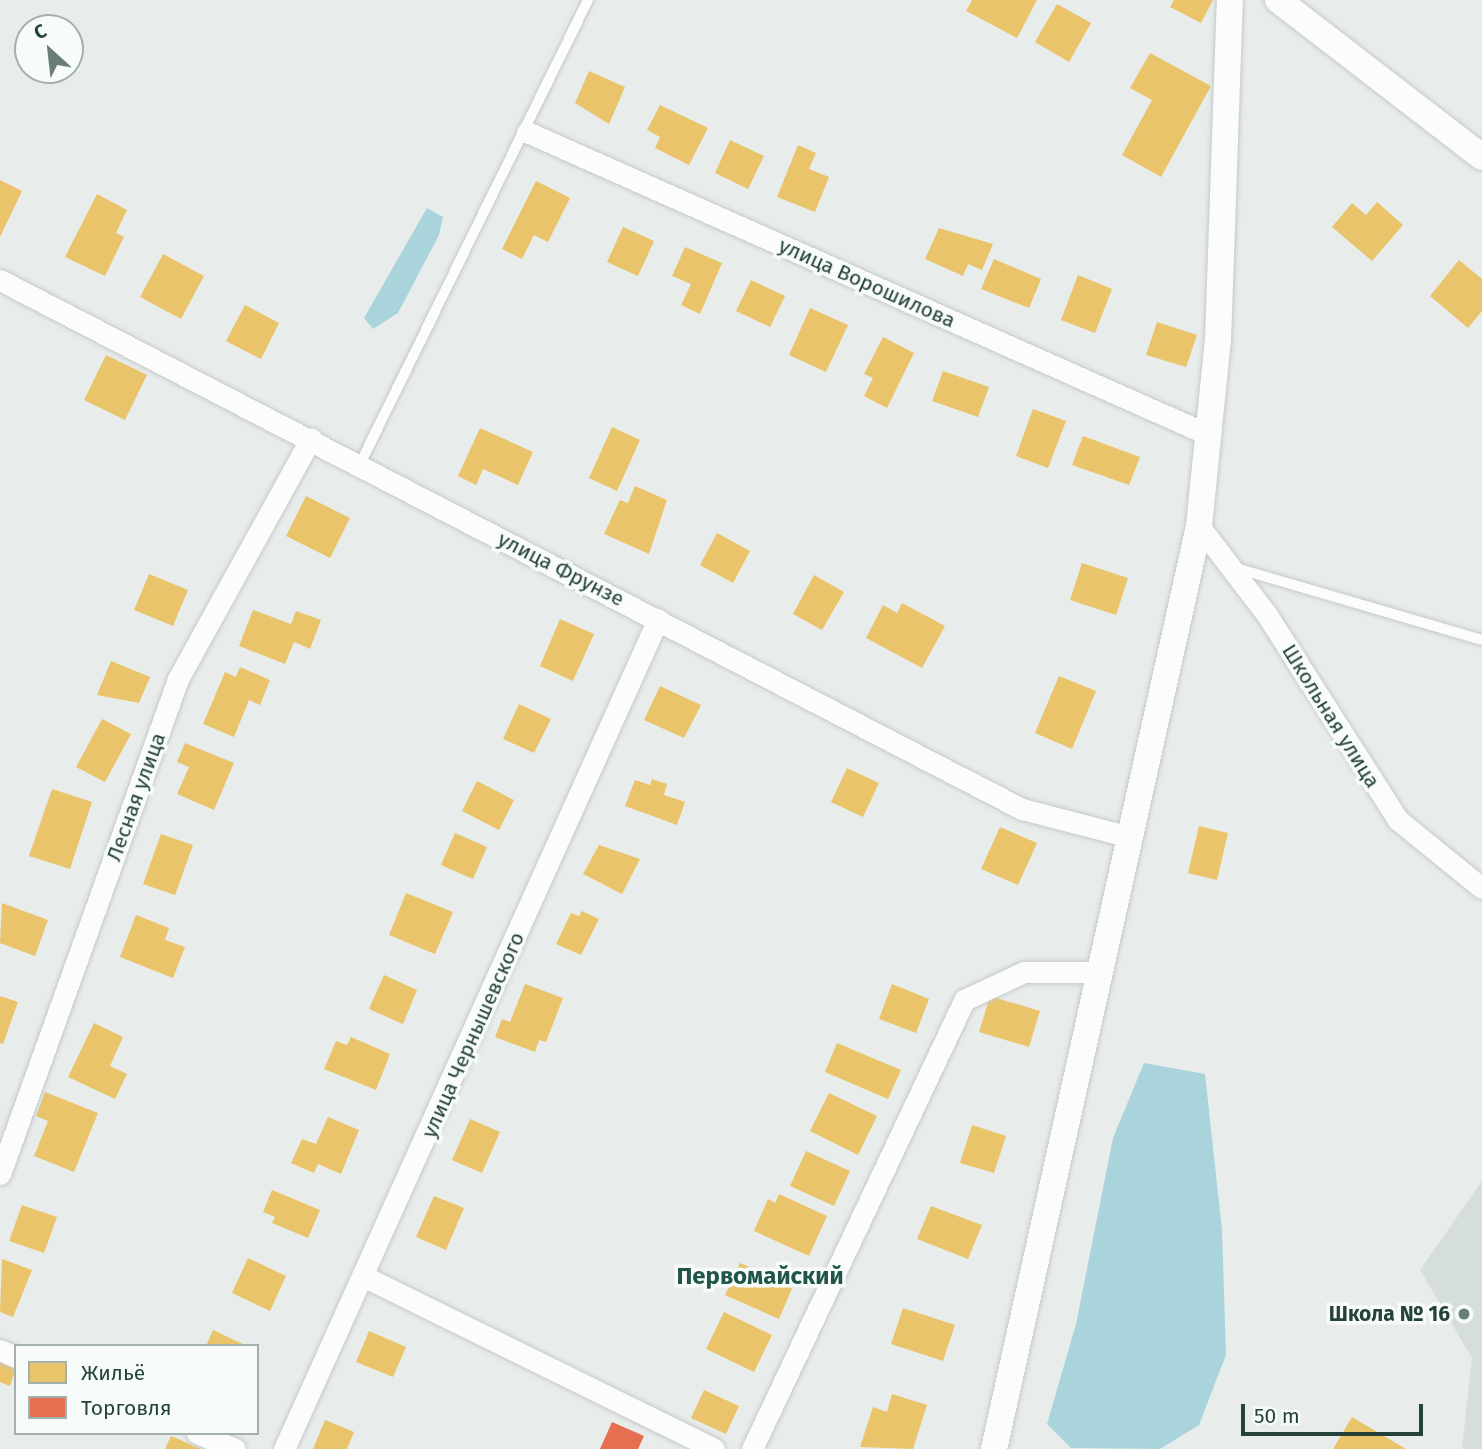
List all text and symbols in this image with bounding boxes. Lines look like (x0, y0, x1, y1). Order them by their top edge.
north arrow (14, 14, 84, 84)
text: С (30, 19, 50, 44)
street label: улица Ворошилова (775, 233, 959, 333)
street label: улица Фрунзе (494, 526, 628, 612)
street label: Школьная улица (1277, 640, 1385, 792)
street label: Лесная улица (101, 729, 171, 865)
street label: улица Чернышевского (416, 928, 530, 1142)
district label: Первомайский (676, 1263, 844, 1291)
place label: Школа № 16 (1329, 1301, 1450, 1327)
marker: Школа № 16 (1456, 1306, 1472, 1322)
legend (14, 1344, 259, 1435)
text: Жильё (81, 1360, 145, 1386)
scale bar (1244, 1390, 1426, 1434)
text: Торговля (81, 1395, 172, 1421)
text: 50 m (1254, 1403, 1300, 1429)

